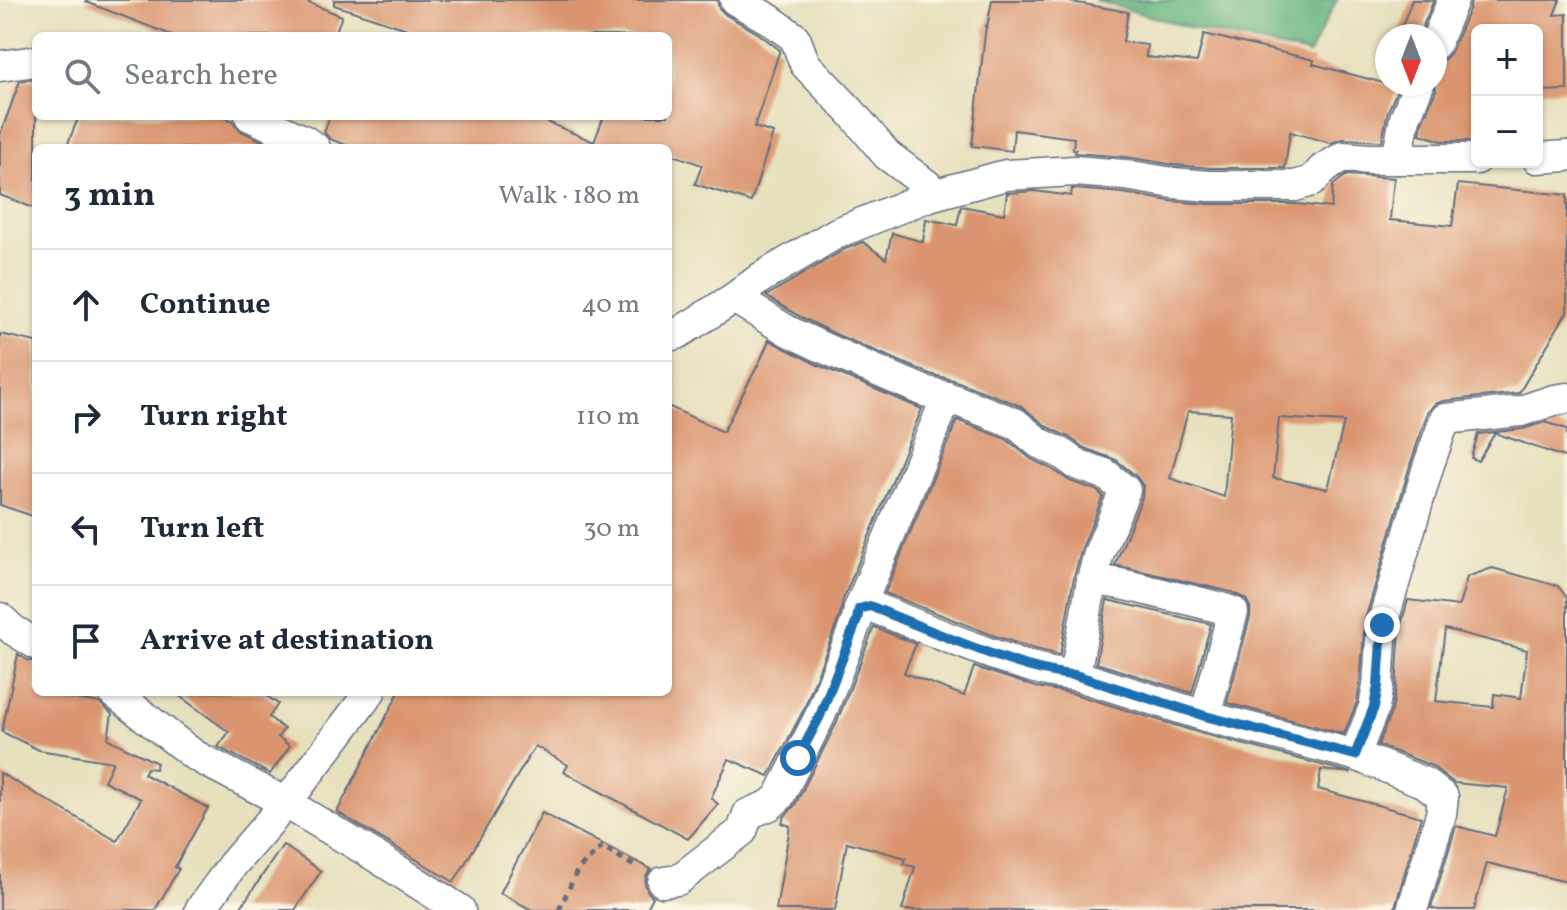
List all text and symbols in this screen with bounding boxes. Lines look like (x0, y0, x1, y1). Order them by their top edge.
north arrow (1375, 24, 1447, 96)
map controls (1471, 24, 1543, 168)
button: + (1471, 24, 1543, 96)
search box (32, 32, 672, 120)
icon: search (60, 54, 104, 98)
text: Search here (124, 55, 278, 97)
button: − (1471, 96, 1543, 168)
text: 3 min (64, 173, 155, 220)
text: Walk · 180 m (498, 178, 640, 214)
icon: ahead (64, 283, 108, 327)
text: Continue (140, 284, 271, 326)
text: 40 m (581, 287, 640, 323)
icon: right (64, 395, 108, 439)
text: Turn right (140, 396, 288, 438)
text: 110 m (576, 399, 640, 435)
icon: left (64, 507, 108, 551)
text: Turn left (140, 508, 264, 550)
text: 30 m (583, 511, 640, 547)
route end (1364, 607, 1400, 643)
icon: arrive (64, 619, 108, 663)
text: Arrive at destination (140, 620, 434, 662)
route start (780, 740, 816, 776)

